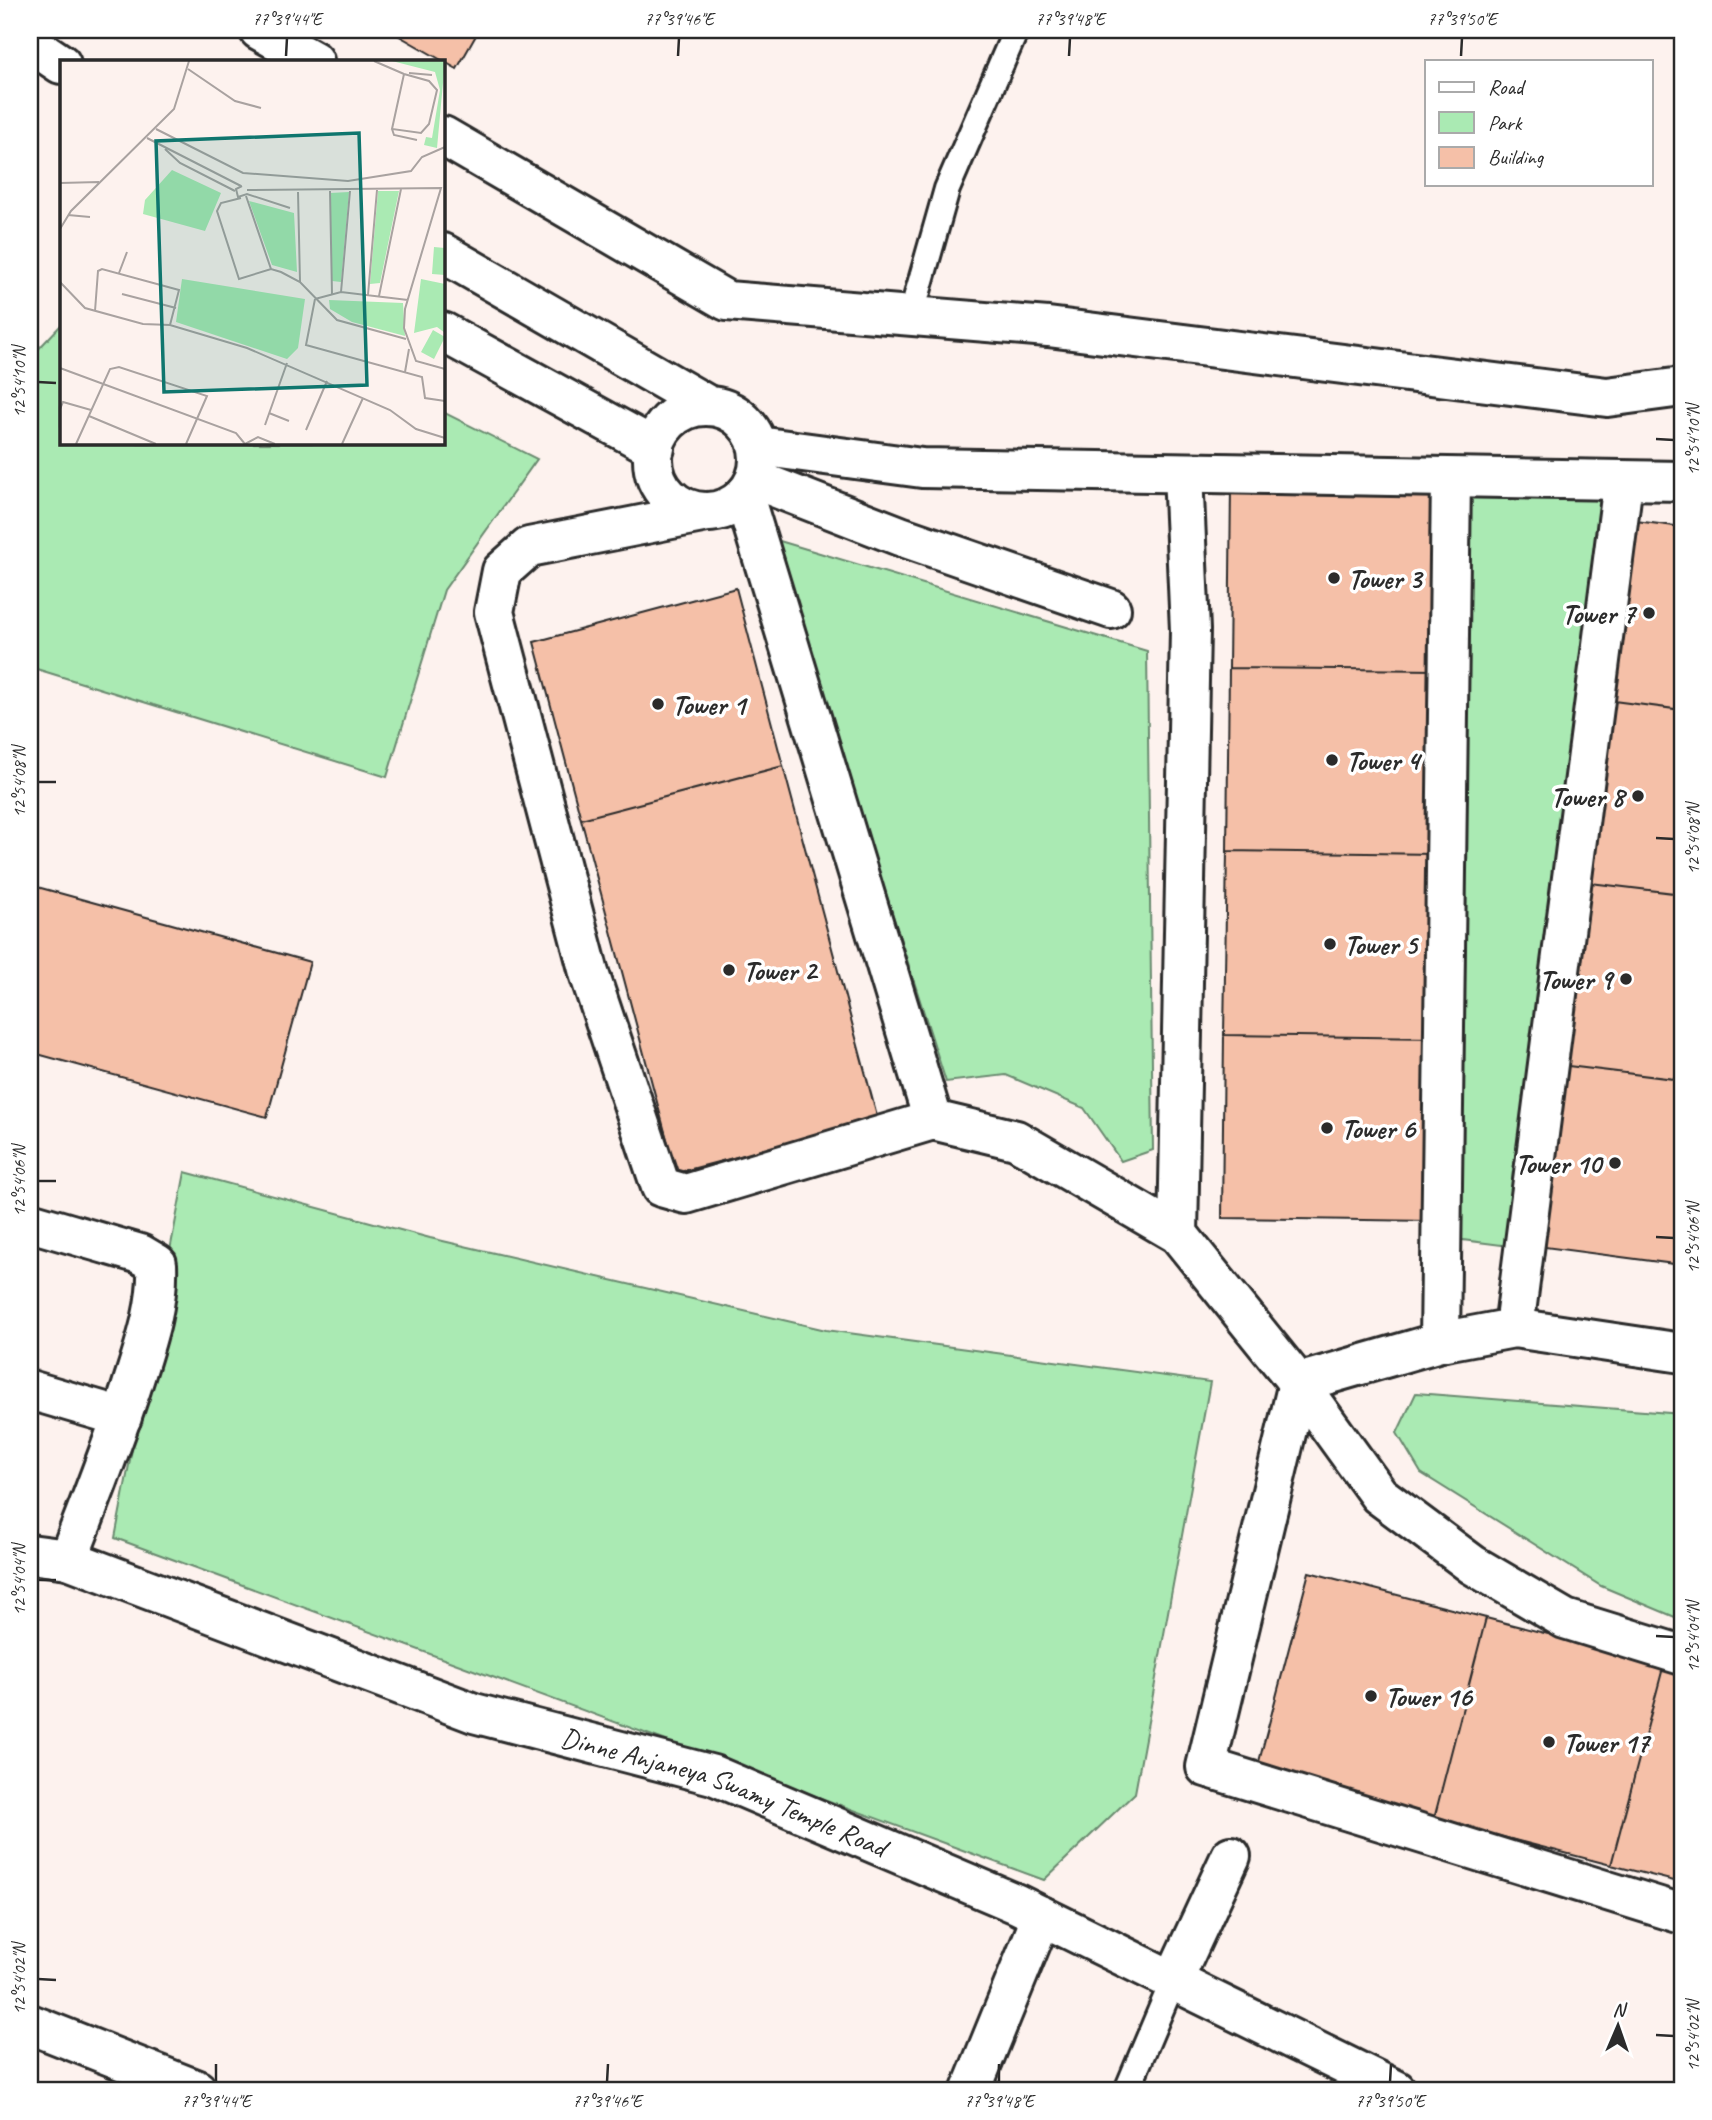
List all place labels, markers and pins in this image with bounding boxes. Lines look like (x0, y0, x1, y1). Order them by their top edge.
place label: Tower 3 (1348, 561, 1424, 596)
marker: Tower 3 (1326, 570, 1342, 586)
place label: Tower 7 (1562, 596, 1638, 631)
marker: Tower 7 (1641, 605, 1657, 621)
place label: Tower 1 (672, 687, 749, 722)
marker: Tower 1 (650, 696, 666, 712)
place label: Tower 4 (1346, 743, 1423, 778)
marker: Tower 4 (1324, 752, 1340, 768)
place label: Tower 8 (1551, 779, 1627, 814)
marker: Tower 8 (1630, 788, 1646, 804)
place label: Tower 5 (1344, 927, 1420, 962)
marker: Tower 5 (1322, 936, 1338, 952)
place label: Tower 2 (743, 953, 819, 988)
marker: Tower 2 (721, 962, 737, 978)
place label: Tower 9 (1539, 962, 1616, 997)
marker: Tower 9 (1618, 971, 1634, 987)
place label: Tower 6 (1341, 1111, 1417, 1146)
marker: Tower 6 (1319, 1120, 1335, 1136)
place label: Tower 10 (1515, 1146, 1604, 1181)
marker: Tower 10 (1607, 1155, 1623, 1171)
place label: Tower 16 (1385, 1679, 1473, 1714)
marker: Tower 16 (1363, 1688, 1379, 1704)
place label: Tower 17 (1563, 1725, 1651, 1760)
marker: Tower 17 (1541, 1734, 1557, 1750)

